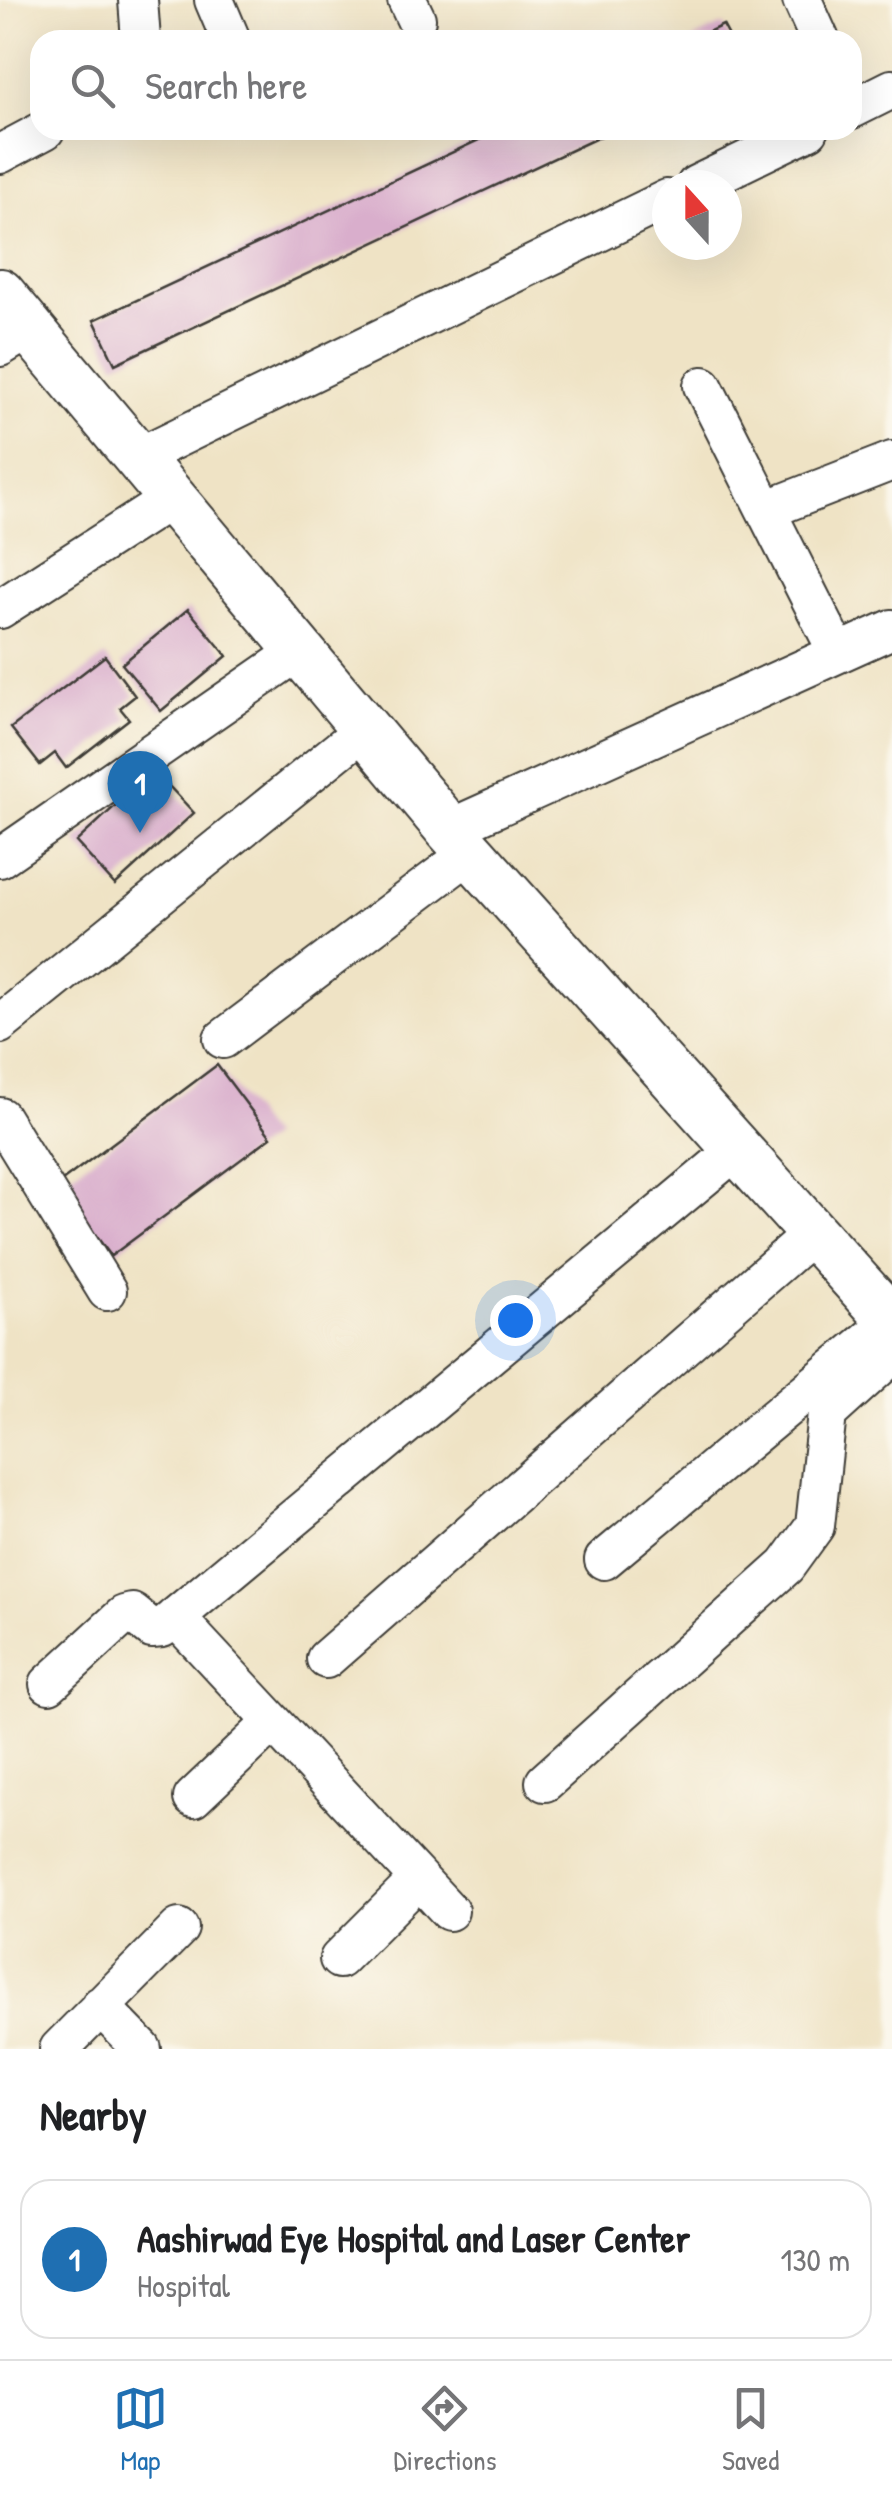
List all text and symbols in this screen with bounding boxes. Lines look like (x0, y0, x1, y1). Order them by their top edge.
search box (30, 30, 862, 140)
icon: search (65, 58, 120, 113)
text: Search here (145, 59, 307, 111)
north arrow (652, 170, 742, 260)
pin: 1 (108, 750, 172, 833)
your location (490, 1295, 541, 1346)
text: Nearby (40, 2086, 147, 2143)
text: Aashirwad Eye Hospital and Laser Center (137, 2212, 690, 2264)
text: 1 (69, 2238, 80, 2281)
text: 130 m (781, 2238, 850, 2281)
text: Hospital (137, 2264, 230, 2307)
tab: Map (113, 2381, 168, 2479)
tab: Directions (393, 2381, 496, 2479)
tab: Saved (722, 2381, 779, 2479)

